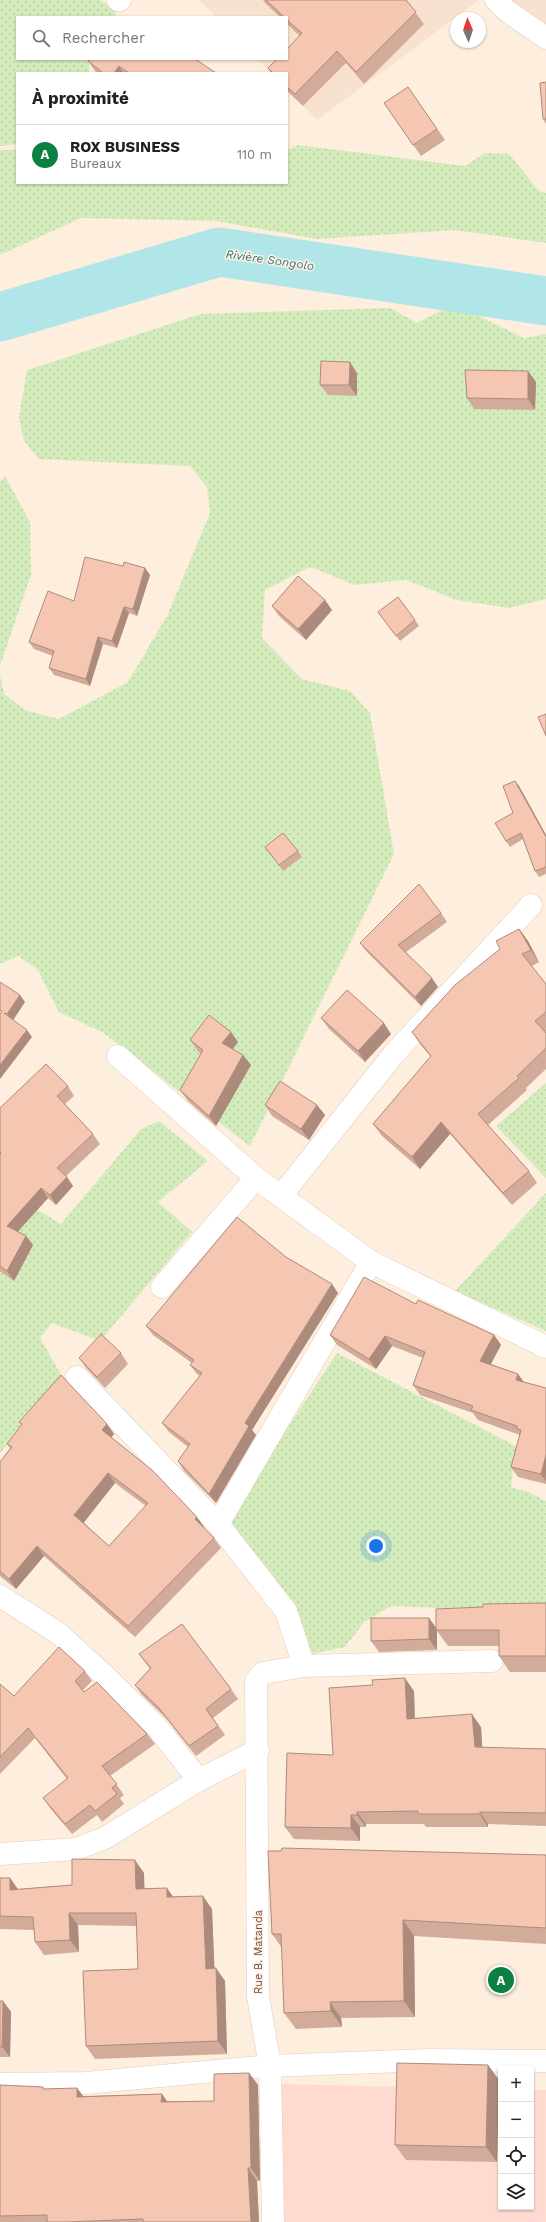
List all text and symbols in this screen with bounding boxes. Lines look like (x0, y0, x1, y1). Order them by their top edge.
north arrow (450, 12, 486, 48)
search box (16, 16, 288, 60)
icon: search (30, 27, 52, 49)
text: Rechercher (62, 29, 145, 47)
text: À proximité (32, 88, 129, 108)
text: ROX BUSINESS (70, 138, 180, 156)
text: A (41, 147, 49, 162)
text: 110 m (237, 147, 272, 162)
text: Bureaux (70, 156, 121, 171)
water label: Rivière Songolo (225, 247, 315, 273)
your location (366, 1536, 386, 1556)
street label: Rue B. Matanda (252, 1910, 265, 1994)
pin: A (488, 1965, 514, 1995)
map controls (498, 2066, 534, 2210)
button: + (498, 2066, 534, 2102)
button: − (498, 2102, 534, 2138)
button: locate (498, 2138, 534, 2174)
button: layers (498, 2174, 534, 2210)

